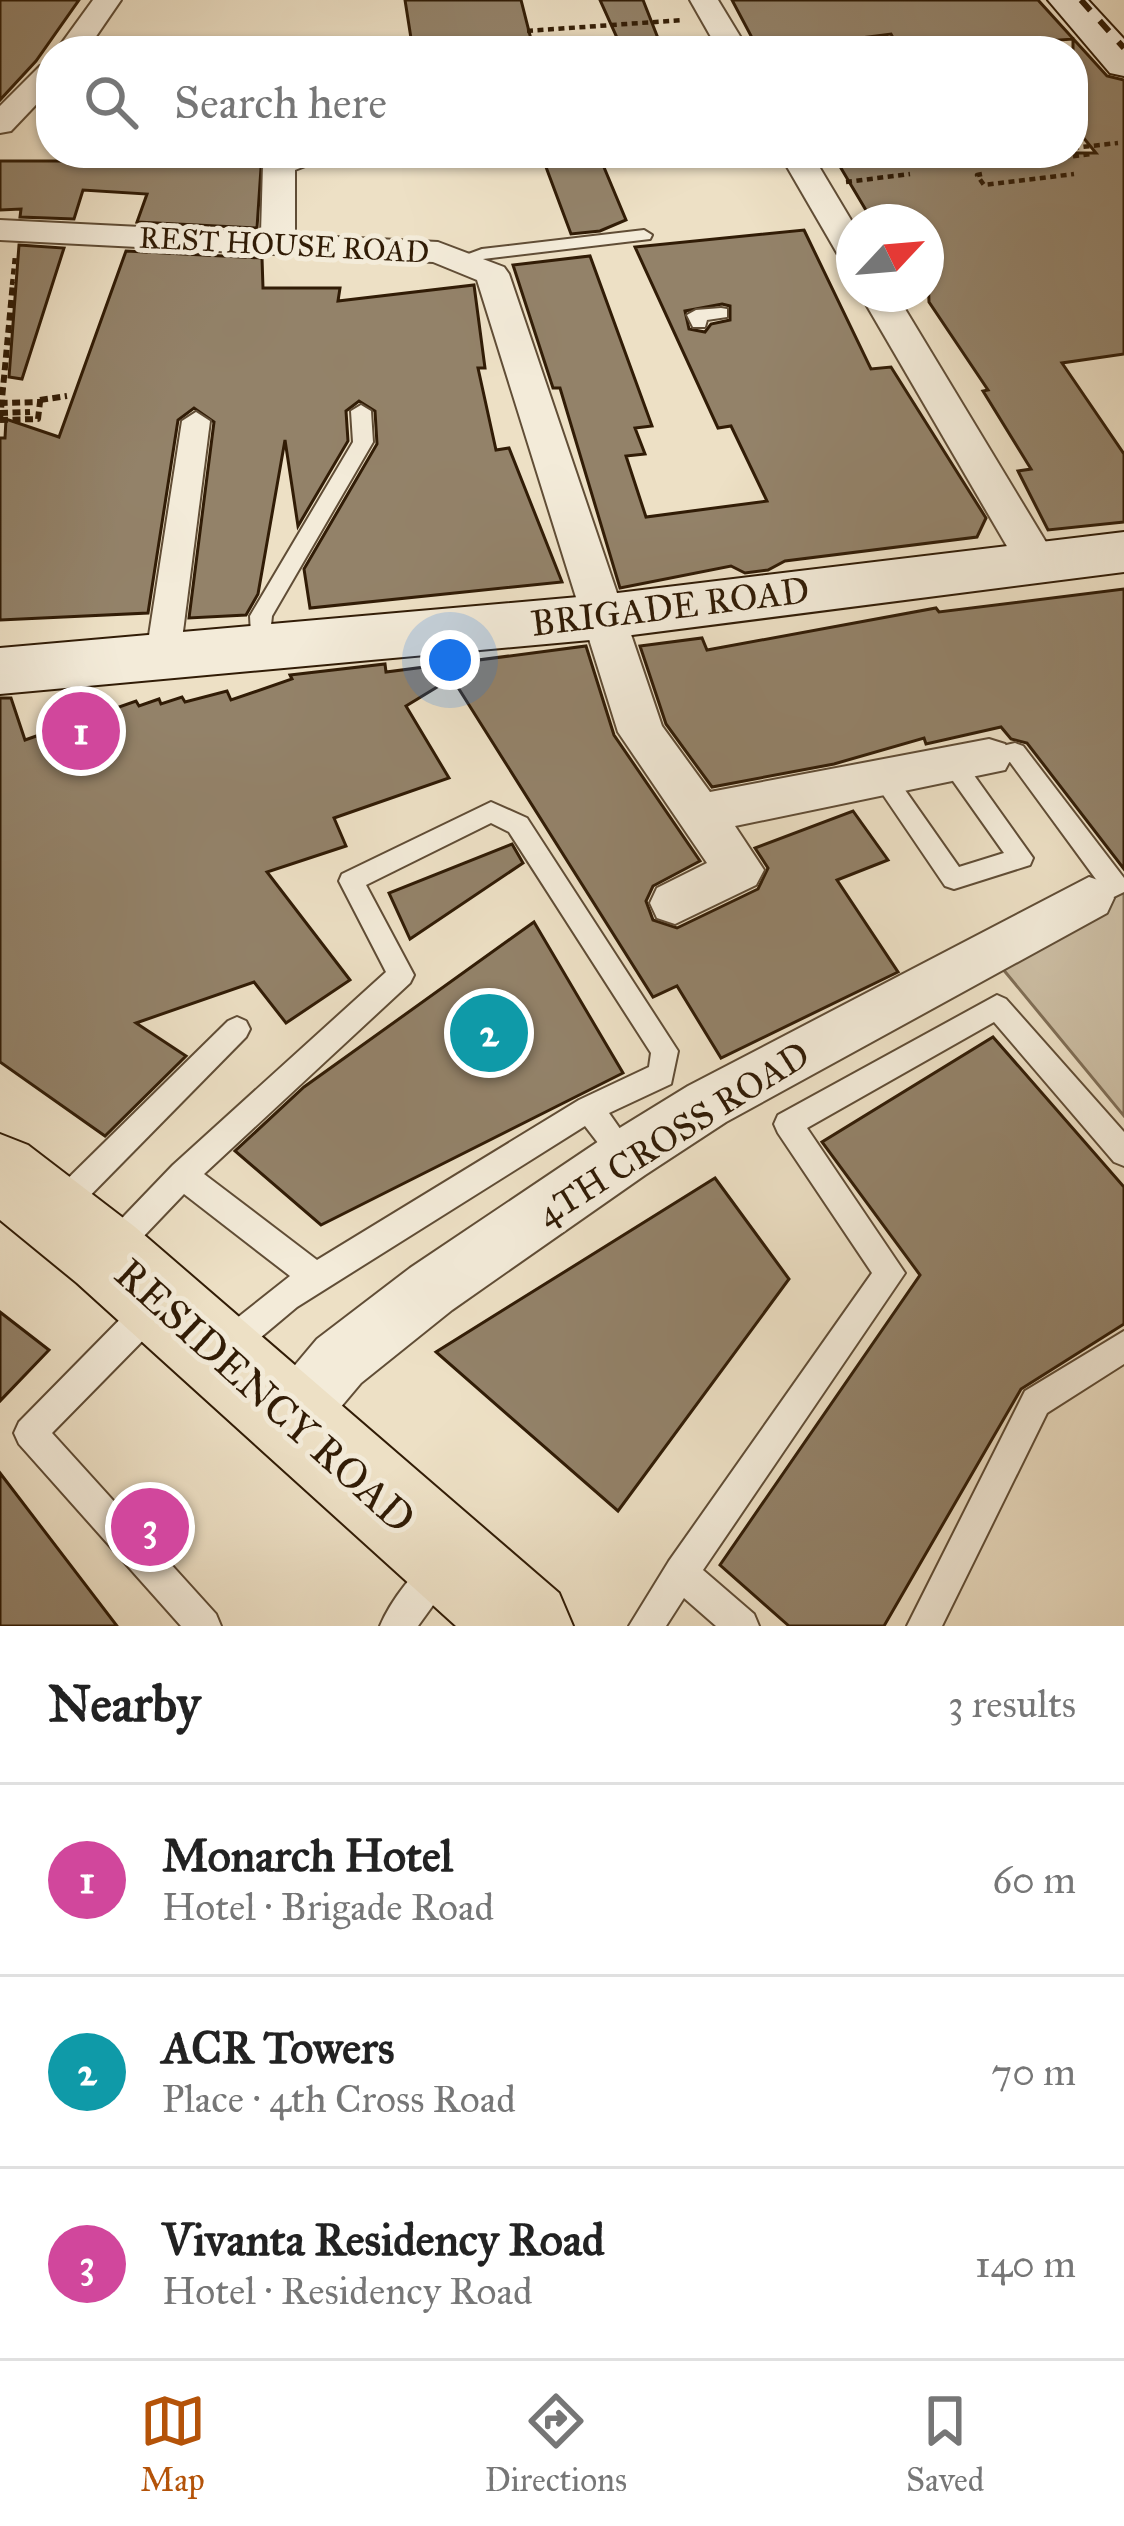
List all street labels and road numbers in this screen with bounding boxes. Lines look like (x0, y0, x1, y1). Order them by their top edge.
street label: REST HOUSE ROAD (138, 219, 430, 271)
street label: BRIGADE ROAD (528, 568, 812, 646)
street label: 4TH CROSS ROAD (528, 1032, 818, 1236)
street label: RESIDENCY ROAD (104, 1248, 426, 1544)

